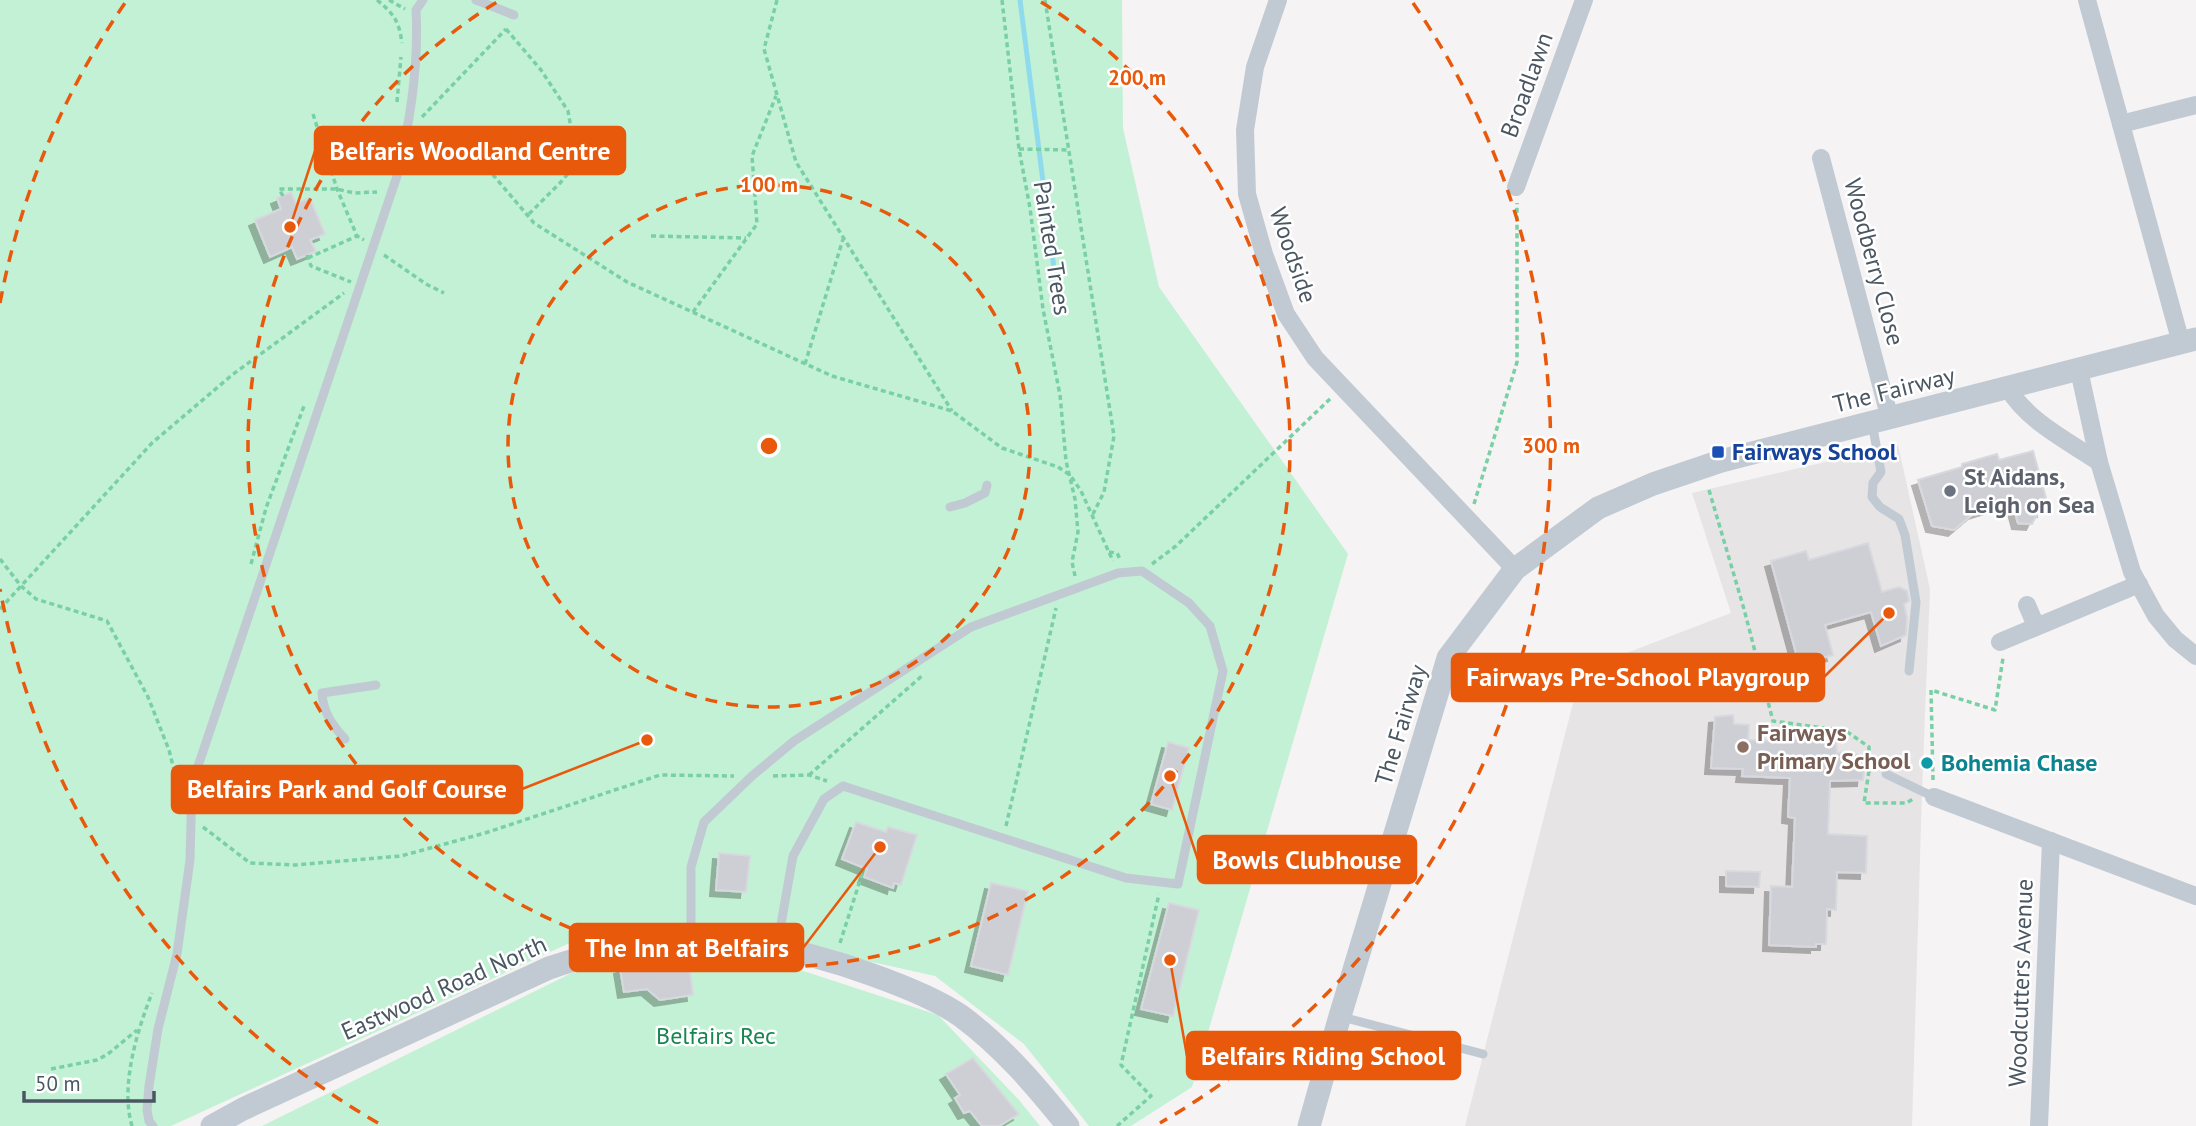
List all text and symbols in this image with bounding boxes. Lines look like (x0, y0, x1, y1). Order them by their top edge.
street label: Broadlawn (1493, 28, 1560, 142)
text: 200 m (1108, 64, 1166, 91)
callout: Belfaris Woodland Centre (315, 127, 625, 174)
text: Belfaris Woodland Centre (330, 134, 610, 167)
text: 100 m (740, 171, 798, 198)
street label: Woodberry Close (1837, 175, 1912, 349)
street label: Painted Trees (1027, 178, 1078, 317)
street label: Woodside (1263, 203, 1324, 307)
street label: The Fairway (1830, 359, 1958, 420)
text: 300 m (1522, 432, 1580, 459)
centre of rings (757, 434, 781, 458)
place label: Fairways School (1732, 436, 1898, 467)
marker: Fairways School (1710, 444, 1726, 460)
place label: St Aidans, Leigh on Sea (1964, 461, 2095, 520)
marker: St Aidans, Leigh on Sea (1942, 483, 1958, 499)
callout: Fairways Pre-School Playgroup (1452, 654, 1824, 701)
text: Fairways Pre-School Playgroup (1466, 660, 1810, 693)
street label: The Fairway (1367, 661, 1434, 789)
place label: Fairways Primary School (1757, 717, 1911, 776)
marker: Fairways Primary School (1735, 739, 1751, 755)
place label: Bohemia Chase (1941, 747, 2098, 778)
marker: Bohemia Chase (1919, 755, 1935, 771)
callout: Belfairs Park and Golf Course (172, 766, 522, 813)
text: Belfairs Park and Golf Course (187, 772, 507, 805)
callout: Bowls Clubhouse (1198, 836, 1416, 883)
text: Bowls Clubhouse (1212, 843, 1402, 876)
street label: Woodcutters Avenue (2001, 878, 2040, 1088)
callout: The Inn at Belfairs (570, 924, 803, 971)
street label: Eastwood Road North (336, 928, 551, 1047)
text: The Inn at Belfairs (585, 931, 789, 964)
park label: Belfairs Rec (656, 1020, 776, 1051)
callout: Belfairs Riding School (1187, 1032, 1460, 1079)
text: Belfairs Riding School (1201, 1039, 1445, 1072)
scale bar (24, 1060, 154, 1104)
text: 50 m (35, 1070, 81, 1097)

